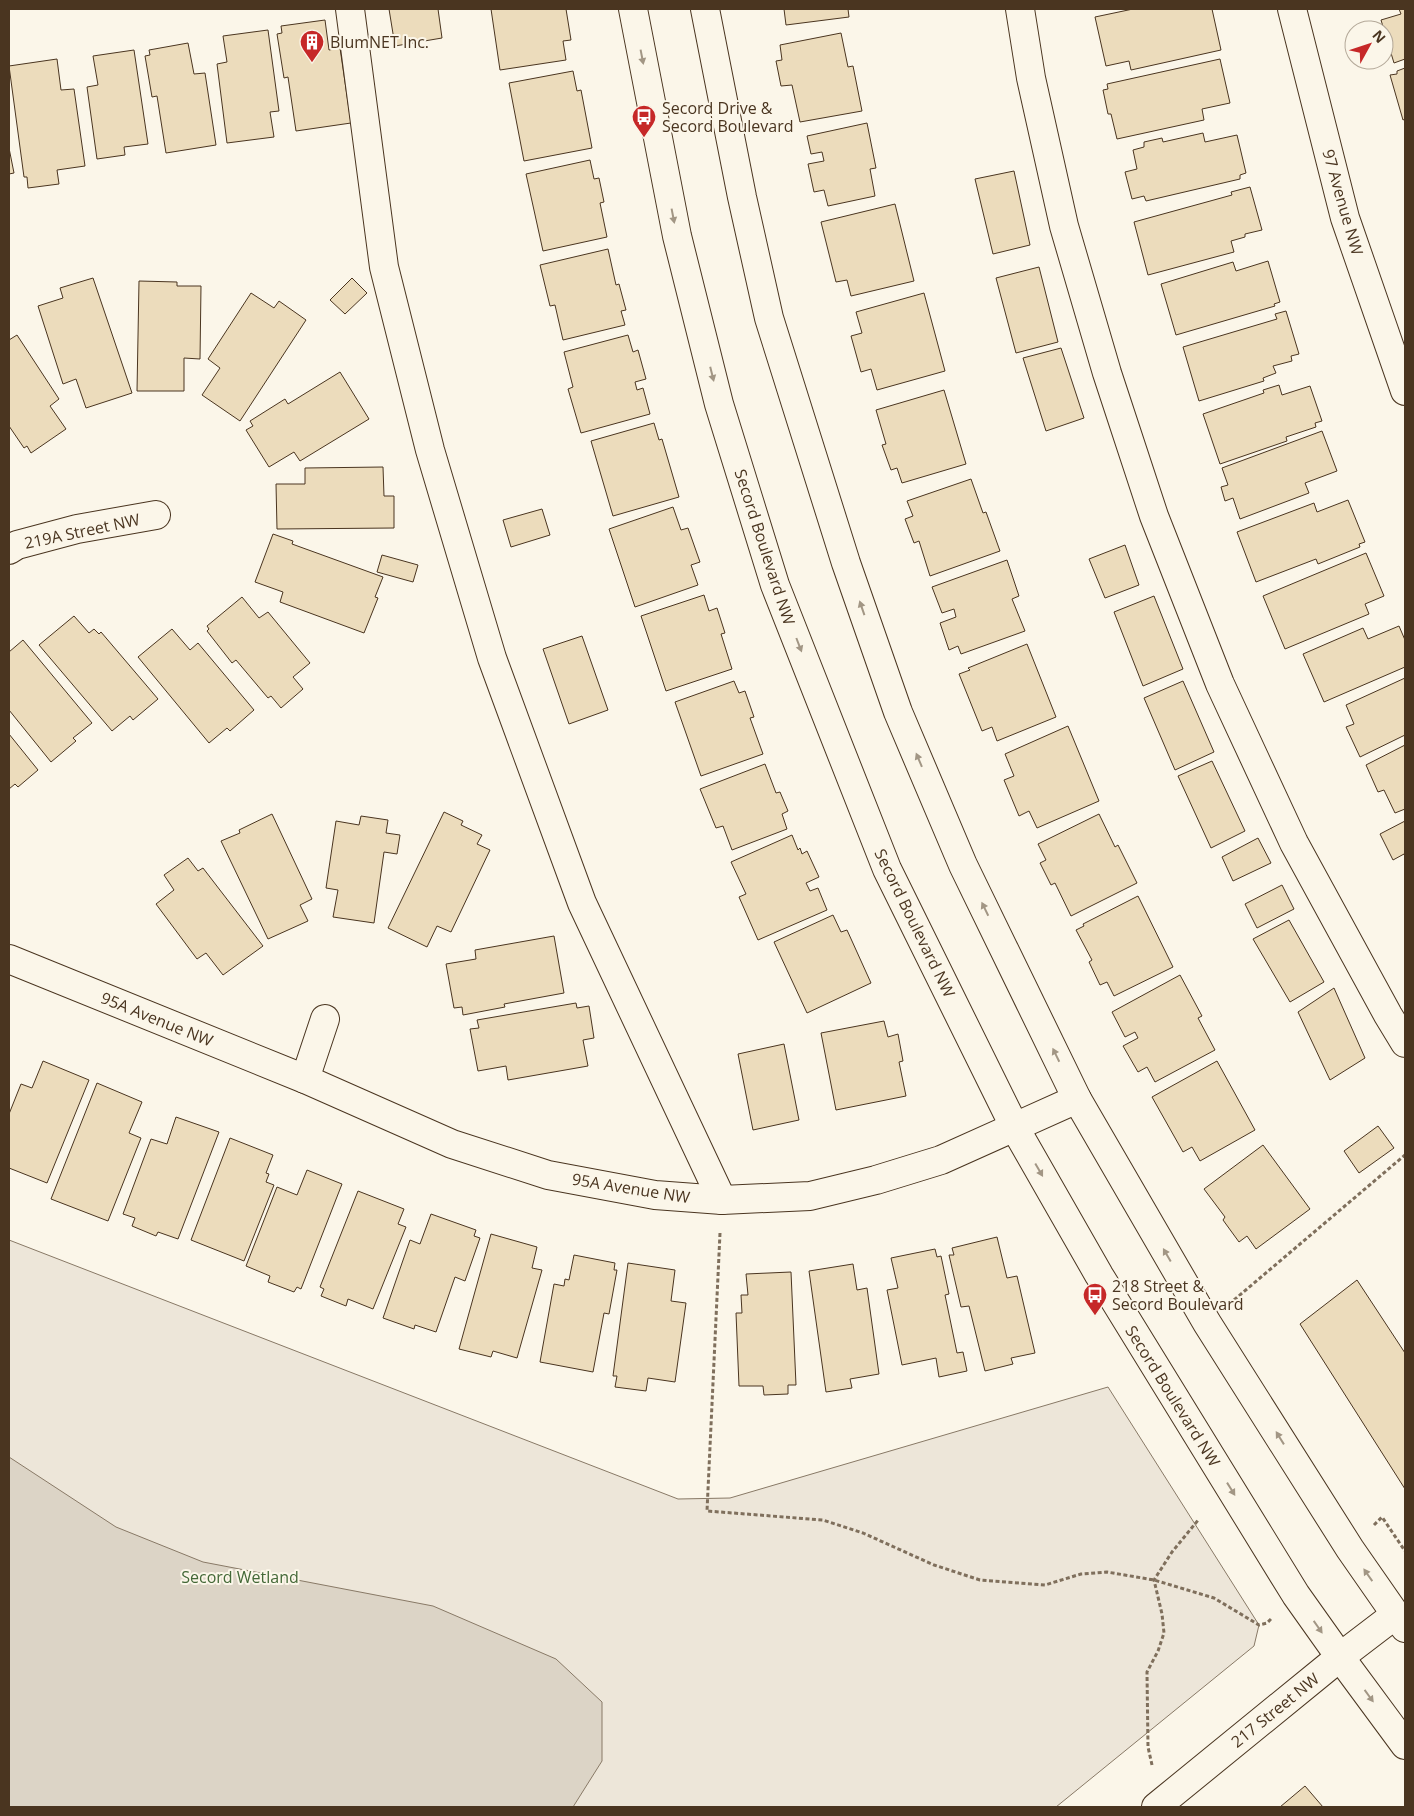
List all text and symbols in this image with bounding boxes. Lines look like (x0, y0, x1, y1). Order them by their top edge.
north arrow (1344, 20, 1394, 70)
text: N (1368, 26, 1390, 47)
building icon: BlumNET Inc. (299, 29, 325, 63)
place label: BlumNET Inc. (330, 31, 429, 53)
one-way arrow (639, 49, 647, 65)
place label: Secord Drive & Secord Boulevard (662, 97, 794, 137)
bus stop icon: Secord Drive & Secord Boulevard (631, 104, 657, 138)
street label: 97 Avenue NW (1317, 147, 1369, 258)
one-way arrow (670, 209, 678, 225)
one-way arrow (708, 367, 716, 382)
street label: Secord Boulevard NW (729, 466, 801, 628)
street label: 219A Street NW (22, 508, 142, 554)
one-way arrow (858, 601, 865, 616)
one-way arrow (795, 638, 803, 653)
one-way arrow (914, 753, 922, 767)
street label: Secord Boulevard NW (869, 845, 961, 1001)
one-way arrow (981, 902, 989, 916)
street label: 95A Avenue NW (98, 986, 217, 1052)
one-way arrow (1051, 1048, 1059, 1062)
one-way arrow (1035, 1163, 1043, 1178)
street label: 95A Avenue NW (570, 1168, 692, 1208)
one-way arrow (1163, 1249, 1172, 1262)
place label: 218 Street & Secord Boulevard (1112, 1275, 1244, 1315)
bus stop icon: 218 Street & Secord Boulevard (1082, 1282, 1108, 1316)
street label: Secord Boulevard NW (1121, 1321, 1226, 1471)
one-way arrow (1276, 1432, 1285, 1445)
one-way arrow (1226, 1483, 1235, 1496)
park label: Secord Wetland (181, 1566, 299, 1588)
one-way arrow (1363, 1568, 1373, 1582)
one-way arrow (1313, 1620, 1323, 1633)
street label: 217 Street NW (1226, 1668, 1324, 1752)
one-way arrow (1364, 1689, 1374, 1703)

